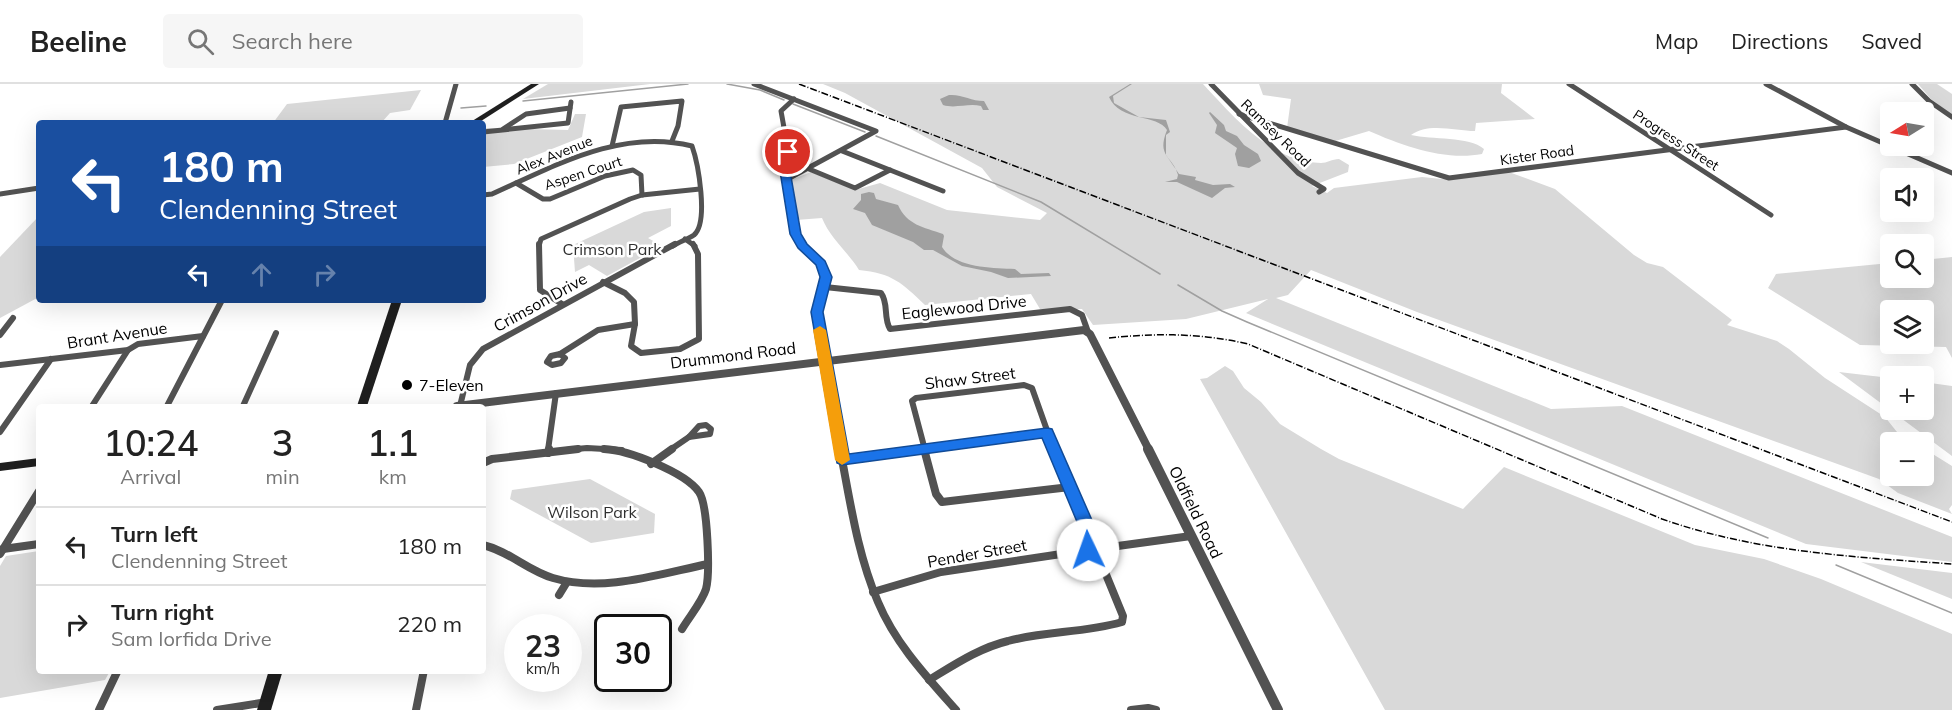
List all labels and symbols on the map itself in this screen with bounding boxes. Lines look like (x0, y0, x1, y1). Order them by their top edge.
street label: Ramsey Road (1237, 95, 1315, 171)
north arrow (1880, 102, 1934, 156)
street label: Progress Street (1629, 105, 1723, 175)
pin (762, 126, 813, 177)
street label: Alex Avenue (513, 131, 595, 179)
street label: Kister Road (1499, 141, 1575, 169)
street label: Aspen Court (542, 152, 624, 194)
park label: Crimson Park (563, 239, 662, 259)
street label: Crimson Drive (490, 268, 590, 336)
street label: Eaglewood Drive (901, 290, 1027, 324)
street label: Brant Avenue (66, 317, 168, 353)
street label: Drummond Road (669, 337, 797, 373)
street label: Shaw Street (924, 362, 1017, 393)
place label: 7-Eleven (419, 375, 484, 395)
marker: 7-Eleven (400, 378, 414, 392)
street label: Oldfield Road (1165, 462, 1227, 562)
park label: Wilson Park (547, 502, 638, 522)
position arrow (1056, 518, 1120, 582)
street label: Pender Street (926, 534, 1029, 572)
speed limit sign: 30 (594, 614, 672, 692)

